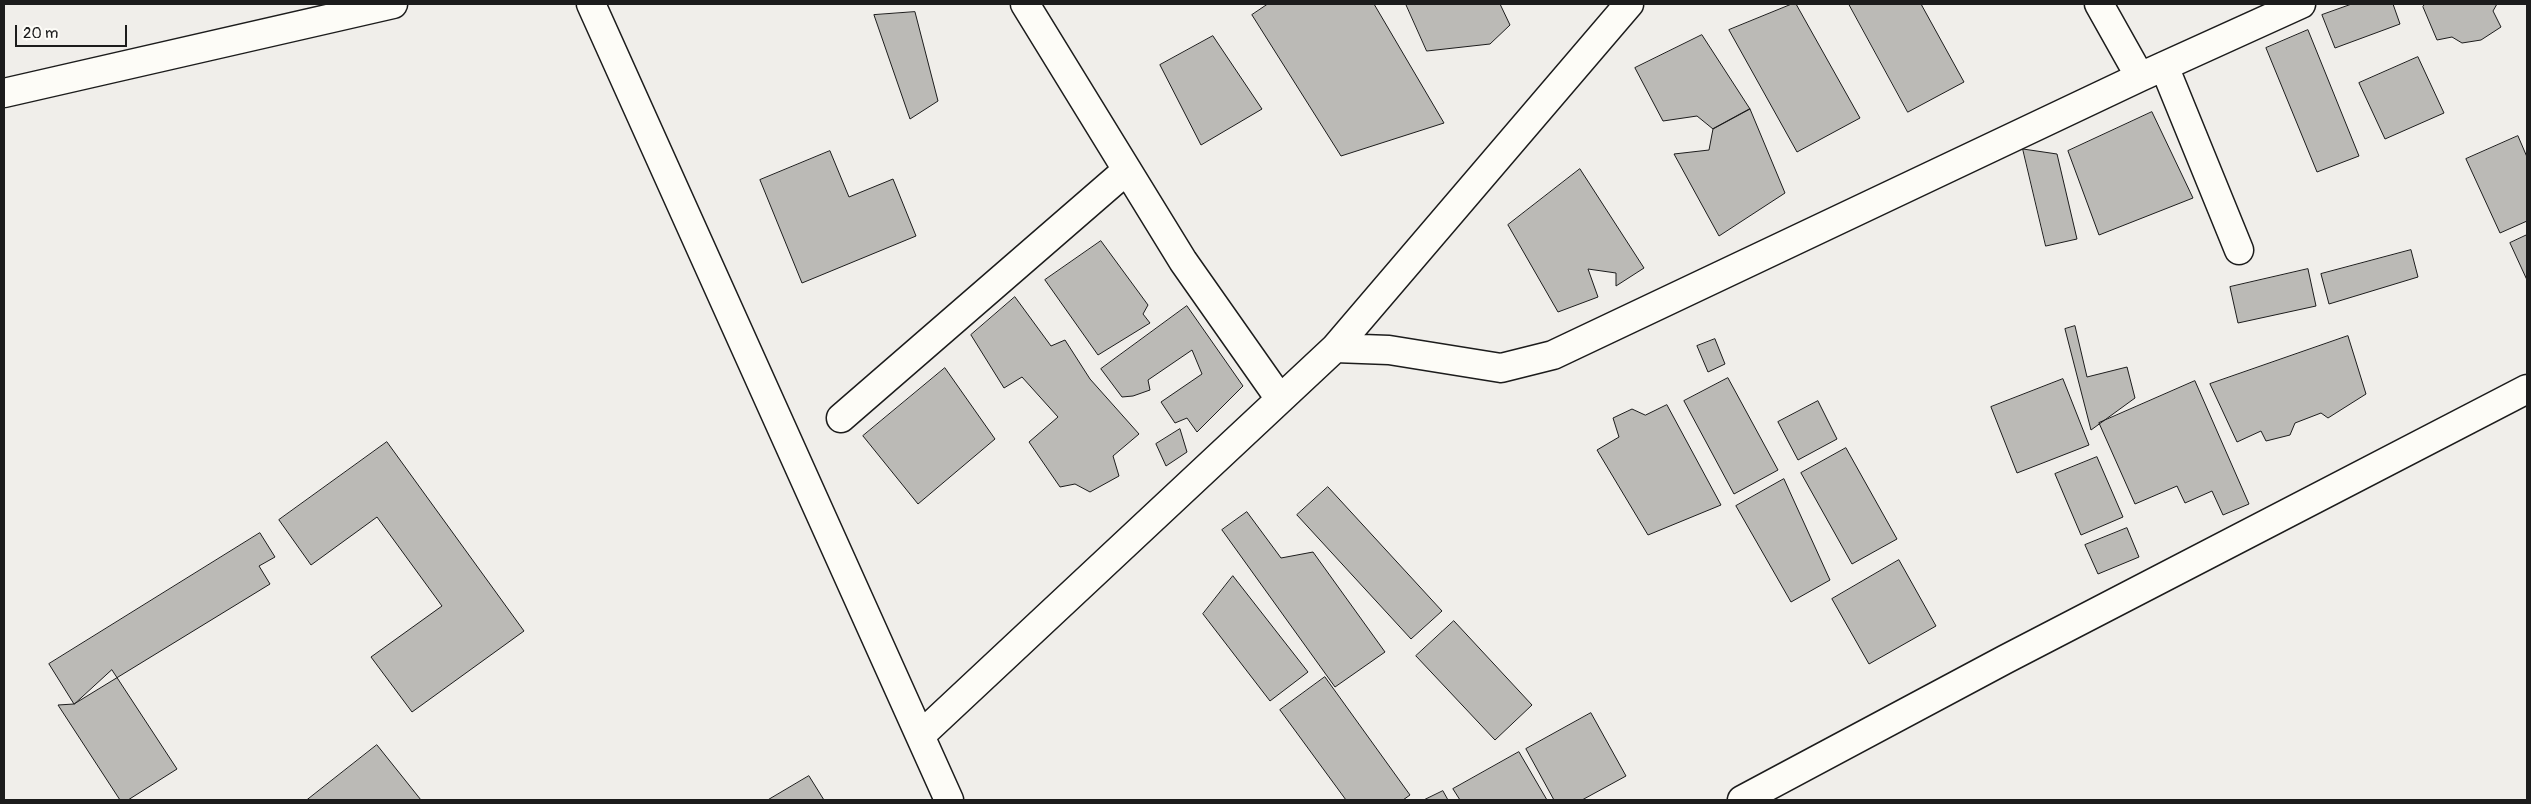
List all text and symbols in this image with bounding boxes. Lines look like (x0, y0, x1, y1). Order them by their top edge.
scale bar (18, 15, 130, 47)
text: 20 m (23, 24, 58, 43)

